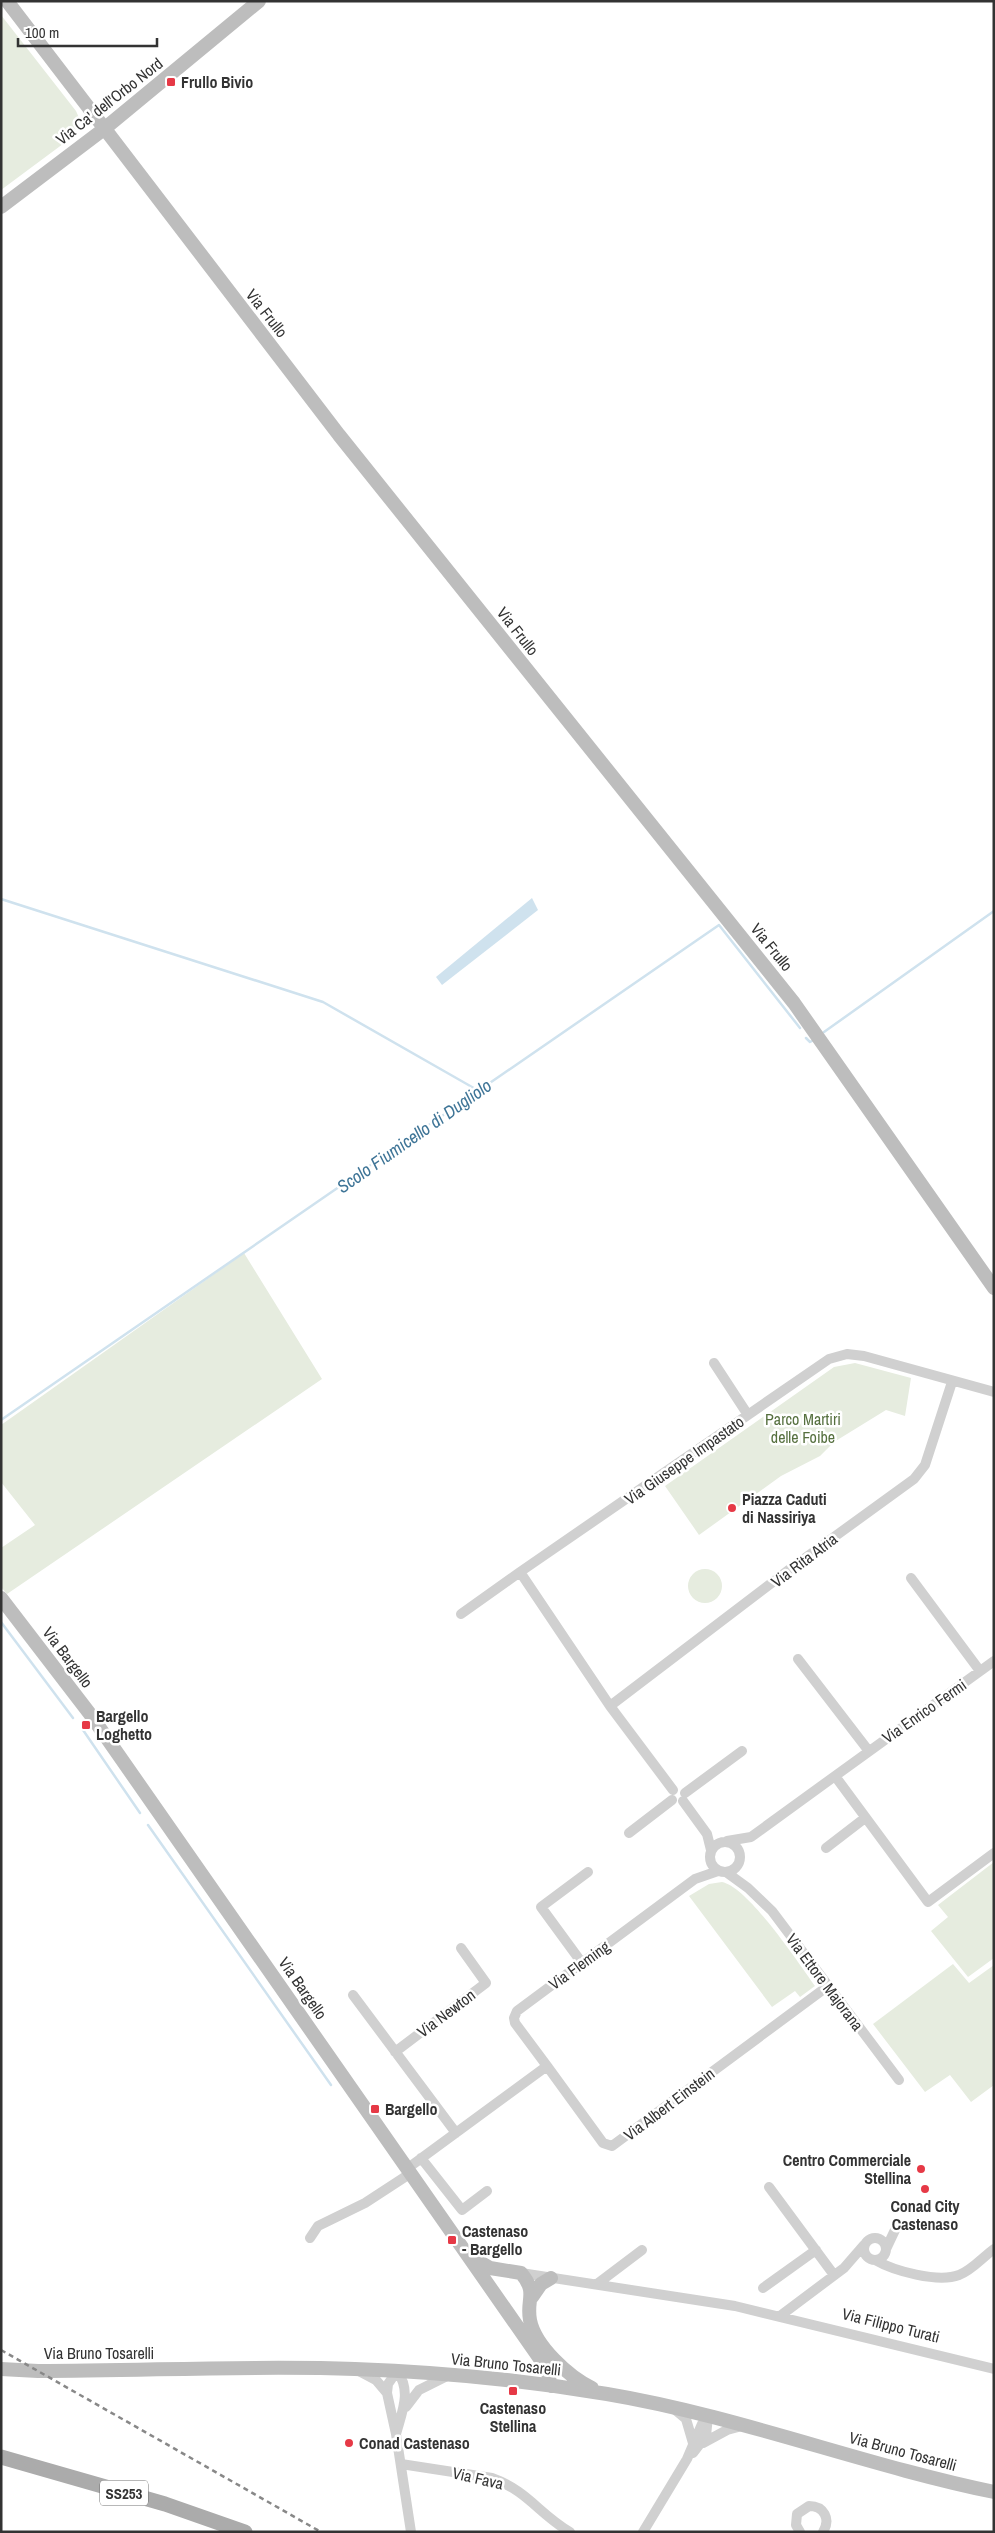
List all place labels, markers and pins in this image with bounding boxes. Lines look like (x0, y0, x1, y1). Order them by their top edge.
place label: Frullo Bivio (181, 71, 253, 93)
marker: Frullo Bivio (165, 76, 177, 88)
place label: Piazza Caduti di Nassiriya (742, 1488, 827, 1528)
marker: Piazza Caduti di Nassiriya (726, 1502, 738, 1514)
place label: Bargello Loghetto (96, 1705, 152, 1745)
marker: Bargello Loghetto (80, 1719, 92, 1731)
place label: Bargello (385, 2098, 438, 2120)
marker: Bargello (369, 2103, 381, 2115)
place label: Centro Commerciale Stellina (783, 2149, 912, 2189)
marker: Centro Commerciale Stellina (915, 2163, 927, 2175)
marker: Conad City Castenaso (919, 2183, 931, 2195)
place label: Conad City Castenaso (890, 2195, 960, 2235)
place label: Castenaso - Bargello (462, 2220, 528, 2260)
marker: Castenaso - Bargello (446, 2234, 458, 2246)
marker: Castenaso Stellina (507, 2385, 519, 2397)
place label: Castenaso Stellina (480, 2397, 546, 2437)
place label: Conad Castenaso (359, 2432, 470, 2454)
marker: Conad Castenaso (343, 2437, 355, 2449)

